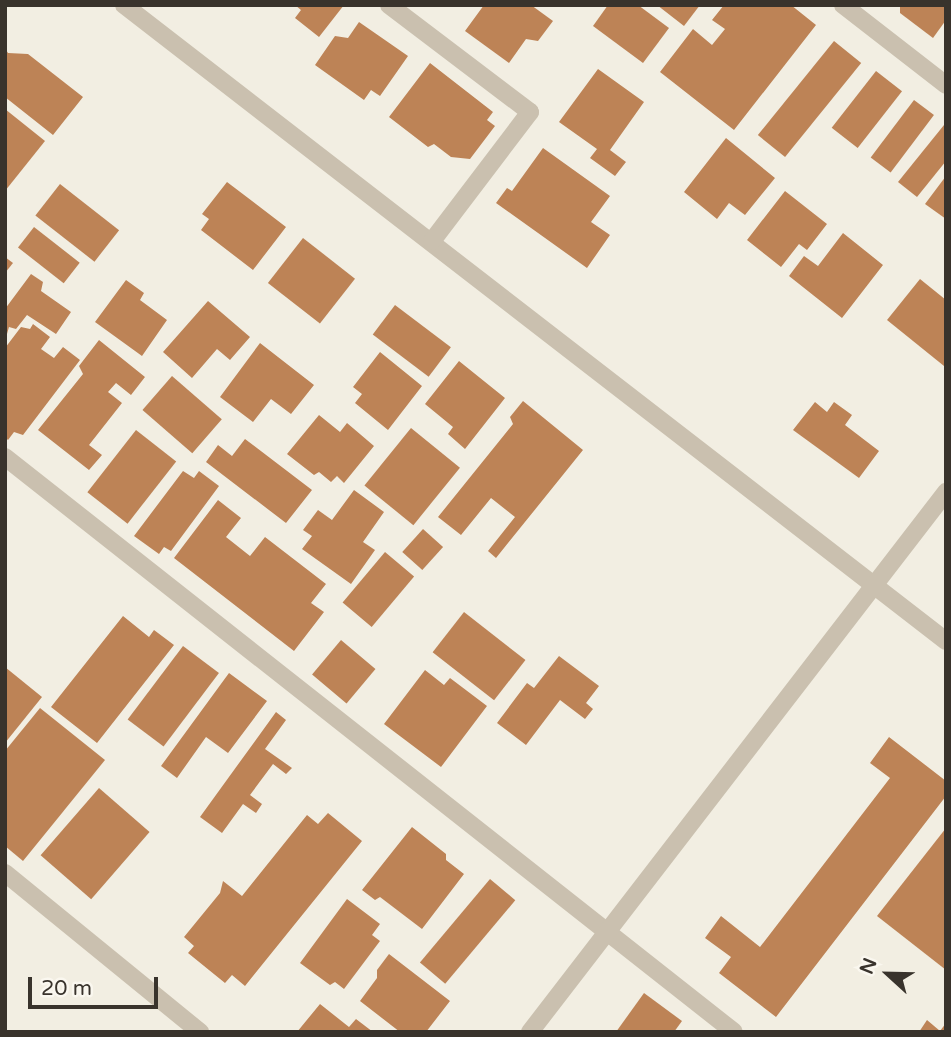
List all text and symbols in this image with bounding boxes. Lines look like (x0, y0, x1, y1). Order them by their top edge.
north arrow (853, 939, 923, 1009)
text: N (855, 955, 882, 977)
scale bar (32, 964, 161, 1008)
text: 20 m (41, 976, 92, 1001)

